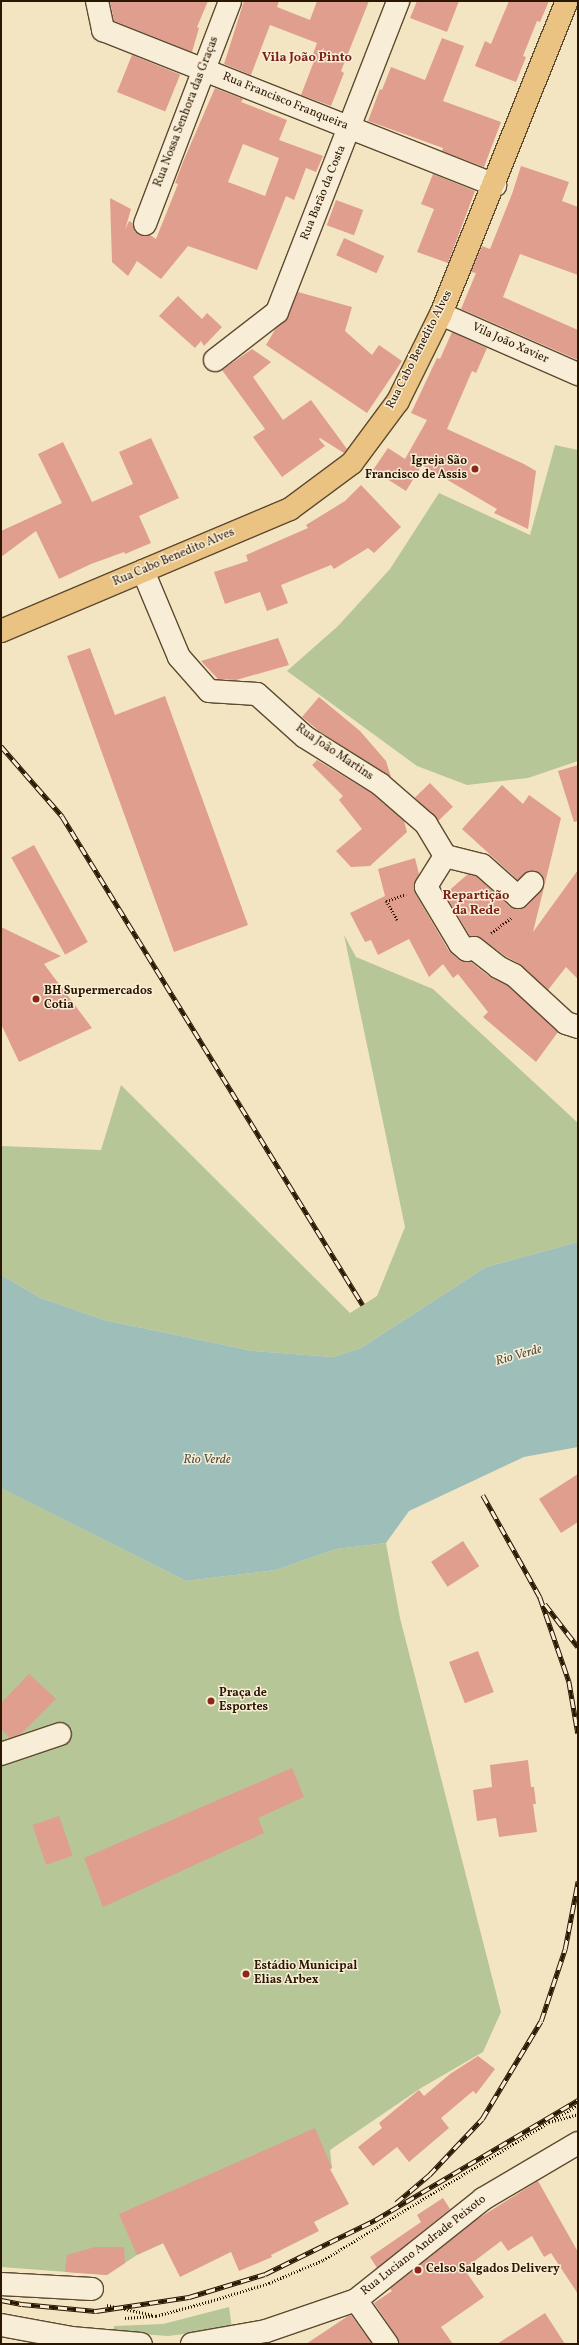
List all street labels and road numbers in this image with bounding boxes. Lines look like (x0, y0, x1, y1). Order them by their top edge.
street label: Rua Nossa Senhora das Graças (152, 35, 222, 189)
street label: Rua Francisco Franqueira (220, 70, 350, 134)
street label: Rua Barão da Costa (298, 143, 350, 243)
street label: Rua Cabo Benedito Alves (384, 288, 456, 412)
street label: Vila João Xavier (469, 321, 551, 367)
street label: Rua Cabo Benedito Alves (111, 526, 237, 590)
street label: Rua João Martins (292, 722, 376, 784)
street label: Rua Luciano Andrade Peixoto (359, 2193, 489, 2299)

